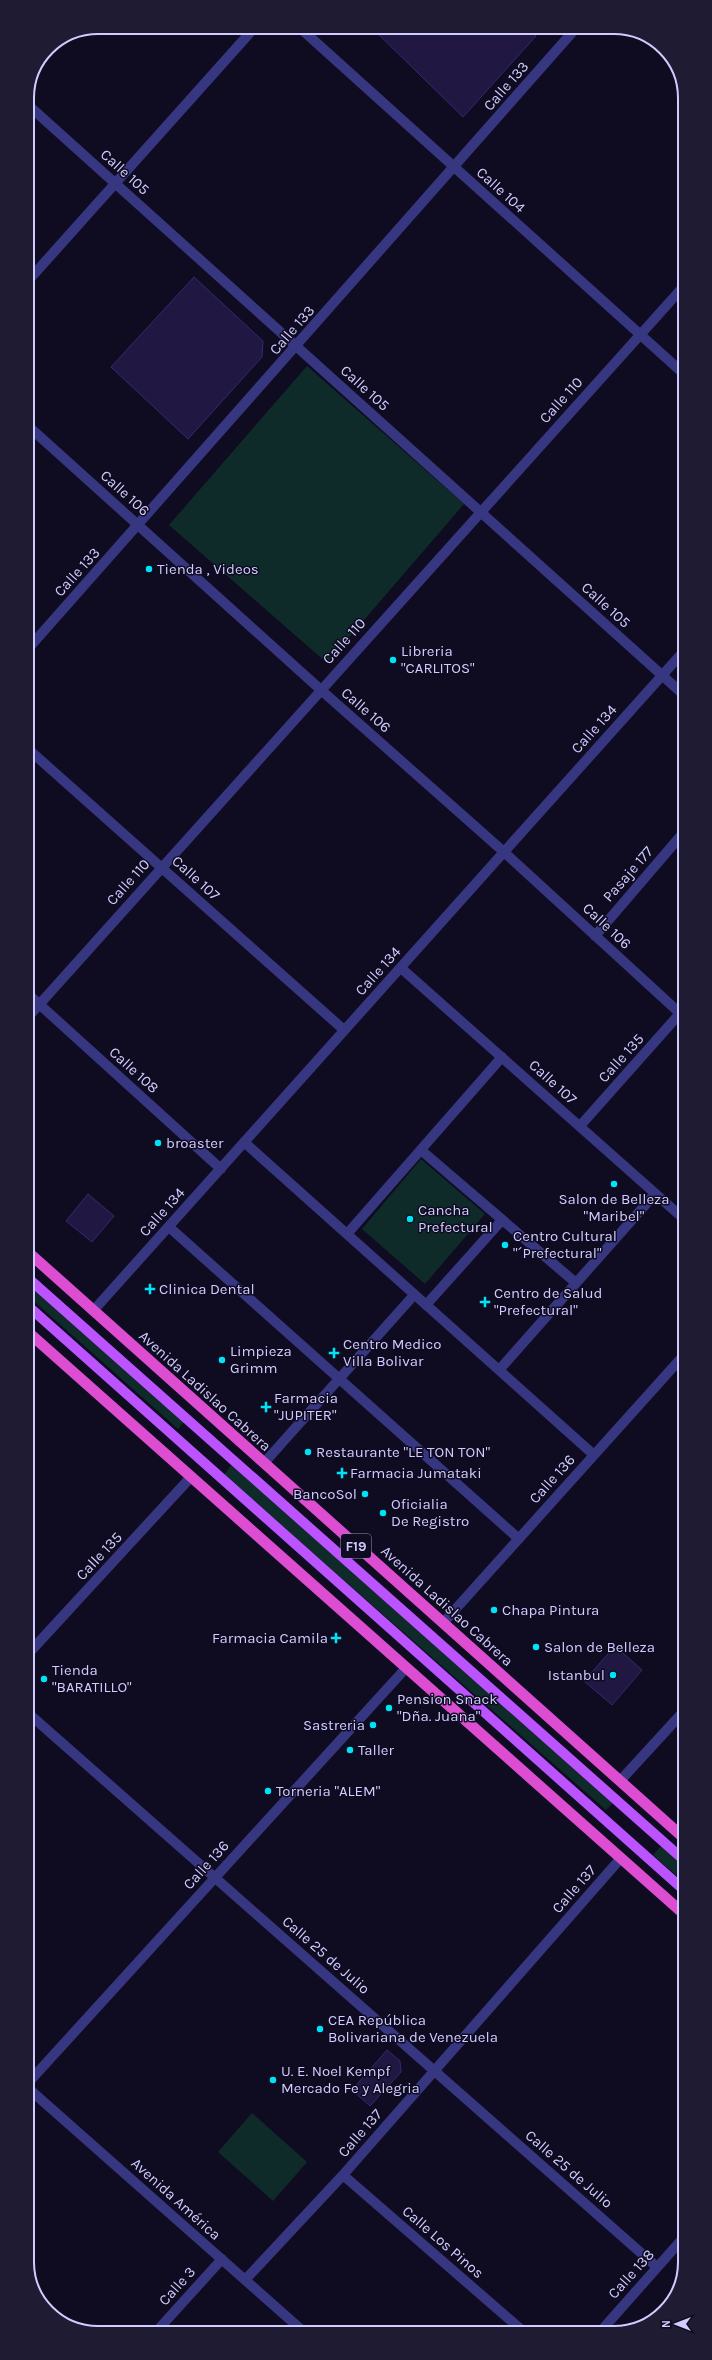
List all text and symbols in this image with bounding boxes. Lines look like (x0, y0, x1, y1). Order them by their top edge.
street label: Calle 133 (480, 58, 532, 114)
street label: Calle 105 (97, 145, 153, 199)
street label: Calle 104 (473, 163, 530, 217)
street label: Calle 133 (266, 302, 318, 358)
street label: Calle 105 (337, 361, 393, 415)
street label: Calle 110 (536, 373, 586, 427)
street label: Calle 106 (97, 466, 153, 520)
street label: Calle 133 (50, 544, 104, 600)
place label: Tienda , Videos (157, 560, 259, 578)
marker: Tienda , Videos (144, 564, 154, 574)
street label: Calle 105 (578, 578, 634, 632)
street label: Calle 110 (319, 614, 369, 668)
place label: Libreria "CARLITOS" (401, 642, 475, 677)
marker: Libreria "CARLITOS" (388, 655, 398, 665)
street label: Calle 106 (338, 684, 394, 736)
street label: Calle 134 (567, 700, 621, 757)
street label: Pasaje 177 (599, 843, 657, 905)
street label: Calle 107 (168, 852, 224, 904)
street label: Calle 110 (103, 855, 153, 909)
street label: Calle 106 (579, 899, 635, 953)
street label: Calle 134 (351, 942, 405, 999)
street label: Calle 135 (594, 1030, 648, 1086)
street label: Calle 108 (106, 1043, 162, 1097)
street label: Calle 107 (525, 1056, 581, 1108)
place label: broaster (166, 1134, 224, 1152)
marker: broaster (153, 1138, 163, 1148)
marker: Salon de Belleza "Maribel" (609, 1179, 619, 1189)
street label: Calle 134 (135, 1183, 189, 1240)
place label: Salon de Belleza "Maribel" (559, 1190, 670, 1225)
place label: Cancha Prefectural (418, 1201, 493, 1236)
marker: Cancha Prefectural (405, 1214, 415, 1224)
place label: Centro Cultural "´Prefectural" (513, 1227, 617, 1262)
marker: Centro Cultural "´Prefectural" (500, 1240, 510, 1250)
place label: Clinica Dental (159, 1280, 255, 1298)
marker: Clinica Dental (144, 1283, 156, 1295)
place label: Centro de Salud "Prefectural" (494, 1284, 602, 1319)
marker: Centro de Salud "Prefectural" (479, 1296, 491, 1308)
street label: Avenida Ladislao Cabrera (135, 1327, 275, 1455)
place label: Centro Medico Villa Bolivar (343, 1335, 441, 1370)
place label: Limpieza Grimm (230, 1342, 292, 1377)
marker: Centro Medico Villa Bolivar (328, 1347, 340, 1359)
marker: Limpieza Grimm (217, 1355, 227, 1365)
place label: Farmacia "JUPITER" (274, 1389, 338, 1424)
marker: Farmacia "JUPITER" (261, 1402, 271, 1412)
place label: Restaurante "LE TON TON" (316, 1443, 490, 1461)
marker: Restaurante "LE TON TON" (303, 1447, 313, 1457)
street label: Calle 136 (525, 1451, 579, 1507)
place label: Farmacia Jumataki (350, 1464, 482, 1482)
marker: Farmacia Jumataki (337, 1468, 347, 1478)
place label: BancoSol (293, 1485, 357, 1503)
marker: BancoSol (360, 1489, 370, 1499)
place label: Oficialia De Registro (391, 1495, 469, 1530)
marker: Oficialia De Registro (378, 1508, 388, 1518)
street label: Calle 135 (72, 1528, 126, 1584)
road number: F19 (341, 1534, 371, 1558)
street label: Avenida Ladislao Cabrera (377, 1542, 517, 1670)
place label: Chapa Pintura (502, 1601, 599, 1619)
marker: Chapa Pintura (489, 1605, 499, 1615)
place label: Farmacia Camila (212, 1629, 328, 1647)
marker: Farmacia Camila (331, 1633, 341, 1643)
place label: Salon de Belleza (544, 1638, 655, 1656)
marker: Salon de Belleza (531, 1642, 541, 1652)
place label: Tienda "BARATILLO" (52, 1661, 132, 1696)
place label: Istanbul (548, 1666, 605, 1684)
marker: Istanbul (608, 1670, 618, 1680)
marker: Tienda "BARATILLO" (39, 1674, 49, 1684)
place label: Pension Snack "Dña. Juana" (397, 1690, 498, 1725)
marker: Pension Snack "Dña. Juana" (384, 1703, 394, 1713)
place label: Sastreria (303, 1716, 365, 1734)
marker: Sastreria (368, 1720, 378, 1730)
place label: Taller (358, 1741, 395, 1759)
marker: Taller (345, 1745, 355, 1755)
place label: Torneria "ALEM" (276, 1782, 381, 1800)
marker: Torneria "ALEM" (263, 1786, 273, 1796)
street label: Calle 136 (179, 1837, 233, 1893)
street label: Calle 137 (548, 1861, 600, 1917)
street label: Calle 25 de Julio (279, 1912, 373, 1998)
place label: CEA República Bolivariana de Venezuela (328, 2011, 498, 2046)
marker: CEA República Bolivariana de Venezuela (315, 2024, 325, 2034)
place label: U. E. Noel Kempf Mercado Fe y Alegria (281, 2062, 420, 2097)
marker: U. E. Noel Kempf Mercado Fe y Alegria (268, 2075, 278, 2085)
street label: Calle 137 (334, 2105, 386, 2161)
street label: Calle 25 de Julio (522, 2126, 616, 2212)
street label: Avenida América (128, 2154, 224, 2244)
street label: Calle Los Pinos (399, 2202, 487, 2282)
street label: Calle 138 (604, 2246, 658, 2302)
street label: Calle 3 (155, 2263, 199, 2309)
north arrow (656, 2304, 696, 2344)
text: N (660, 2320, 673, 2328)

